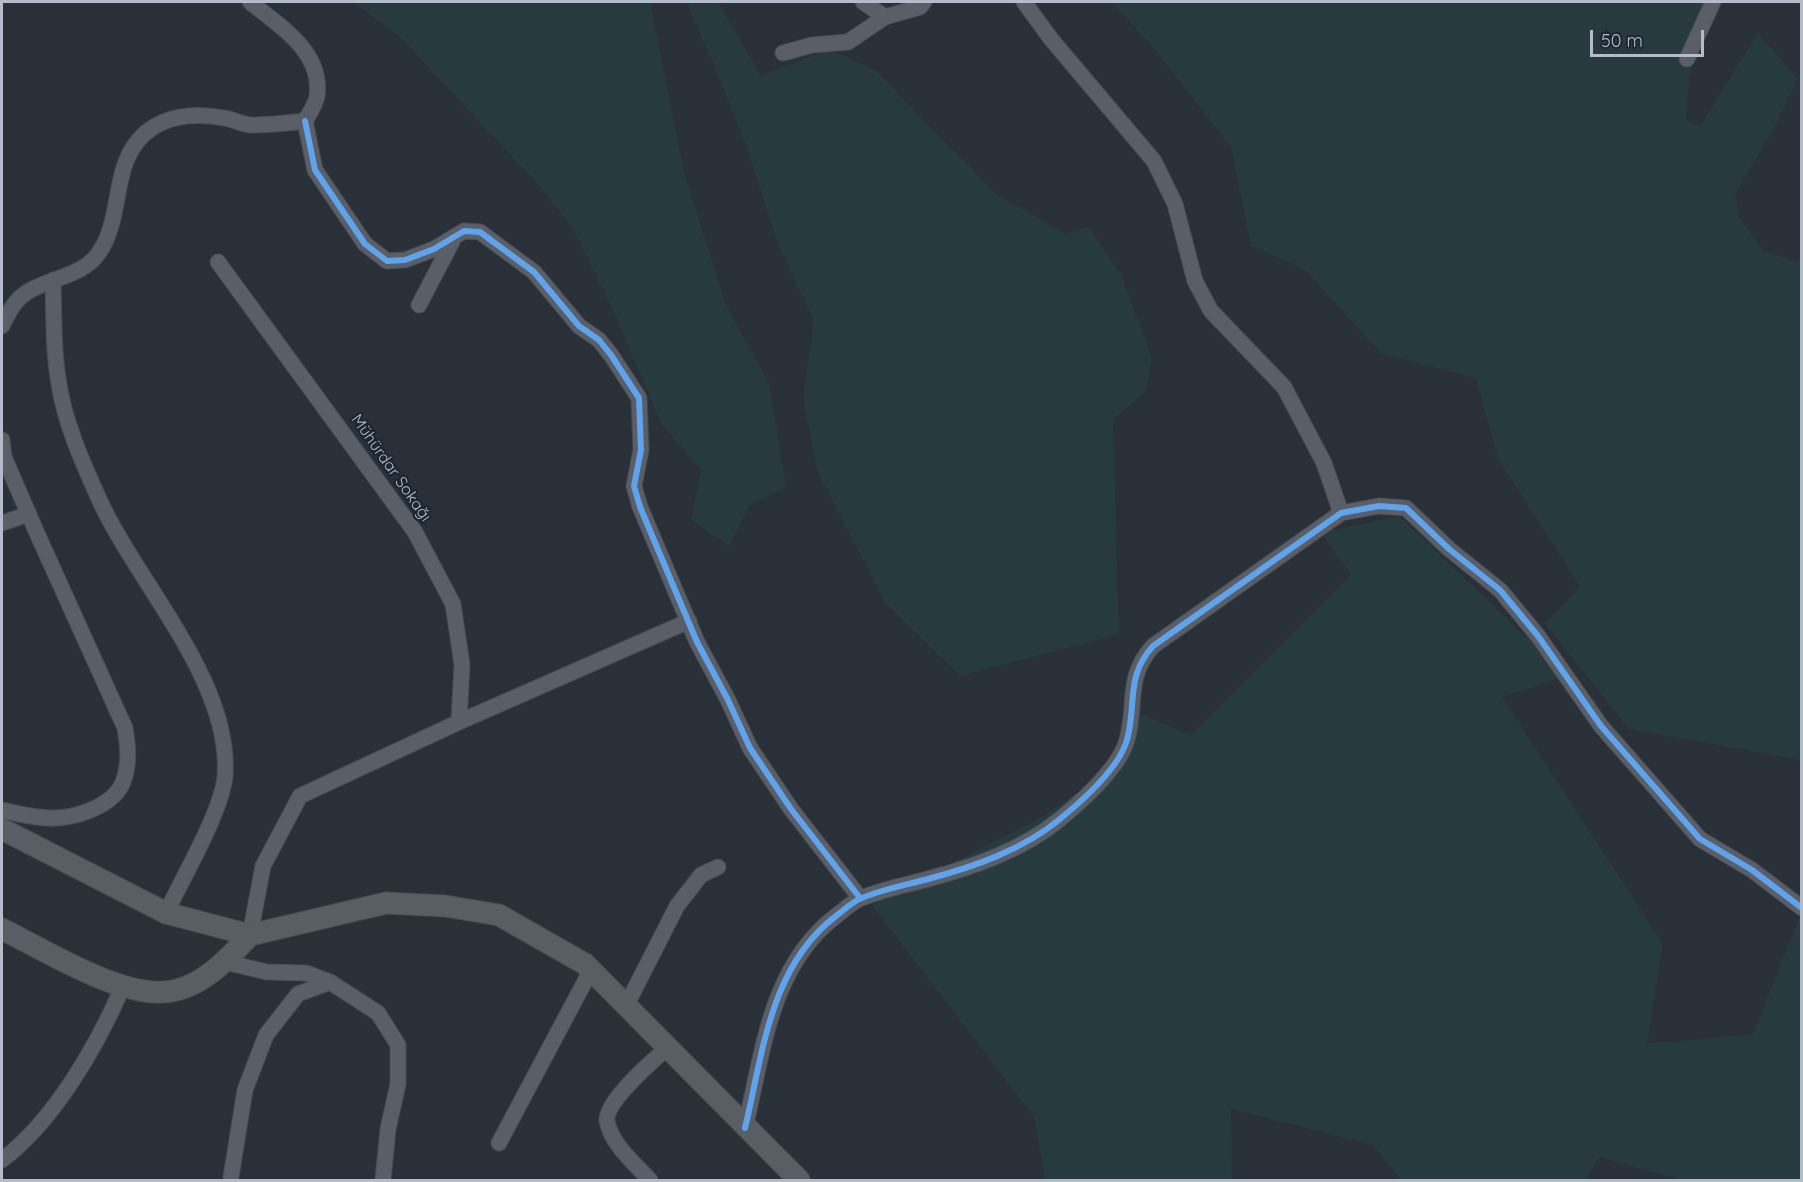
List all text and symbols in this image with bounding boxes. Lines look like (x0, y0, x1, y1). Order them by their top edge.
scale bar (1593, 18, 1707, 56)
text: 50 m (1601, 29, 1643, 52)
street label: Mühürdar Sokağı (347, 411, 435, 525)

